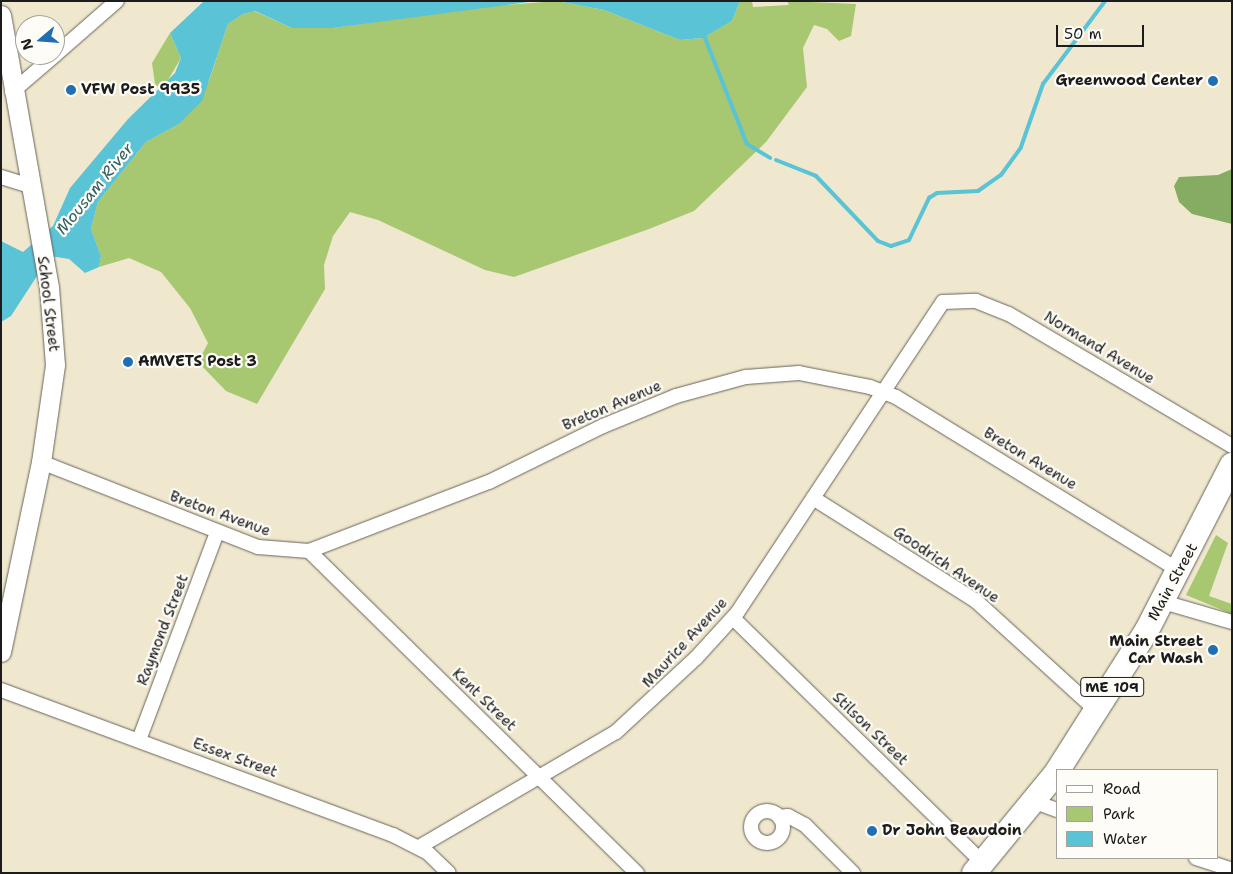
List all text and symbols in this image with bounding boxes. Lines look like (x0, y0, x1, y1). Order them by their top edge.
north arrow (15, 15, 65, 65)
scale bar (1058, 15, 1146, 47)
text: 50 m (1064, 24, 1102, 44)
text: N (16, 36, 37, 52)
place label: Greenwood Center (1055, 72, 1203, 90)
marker: Greenwood Center (1207, 75, 1219, 87)
place label: VFW Post 9935 (81, 81, 200, 99)
marker: VFW Post 9935 (65, 84, 77, 96)
water label: Mousam River (52, 139, 138, 239)
street label: School Street (33, 255, 63, 353)
street label: Normand Avenue (1041, 308, 1157, 388)
place label: AMVETS Post 3 (138, 353, 257, 371)
marker: AMVETS Post 3 (122, 356, 134, 368)
street label: Breton Avenue (560, 377, 664, 435)
street label: Breton Avenue (980, 424, 1080, 494)
street label: Breton Avenue (167, 487, 273, 541)
street label: Goodrich Avenue (890, 523, 1002, 607)
street label: Main Street (1144, 540, 1202, 624)
street label: Raymond Street (134, 572, 192, 688)
street label: Maurice Avenue (639, 594, 731, 692)
place label: Main Street Car Wash (1109, 632, 1203, 667)
marker: Main Street Car Wash (1207, 644, 1219, 656)
street label: Kent Street (448, 665, 520, 735)
road number: ME 109 (1080, 676, 1144, 699)
street label: Stilson Street (829, 689, 911, 769)
street label: Essex Street (190, 734, 280, 782)
legend (1056, 769, 1218, 859)
text: Road (1103, 779, 1141, 799)
text: Park (1103, 804, 1135, 824)
place label: Dr John Beaudoin (882, 822, 1022, 840)
marker: Dr John Beaudoin (866, 825, 878, 837)
text: Water (1103, 829, 1147, 849)

